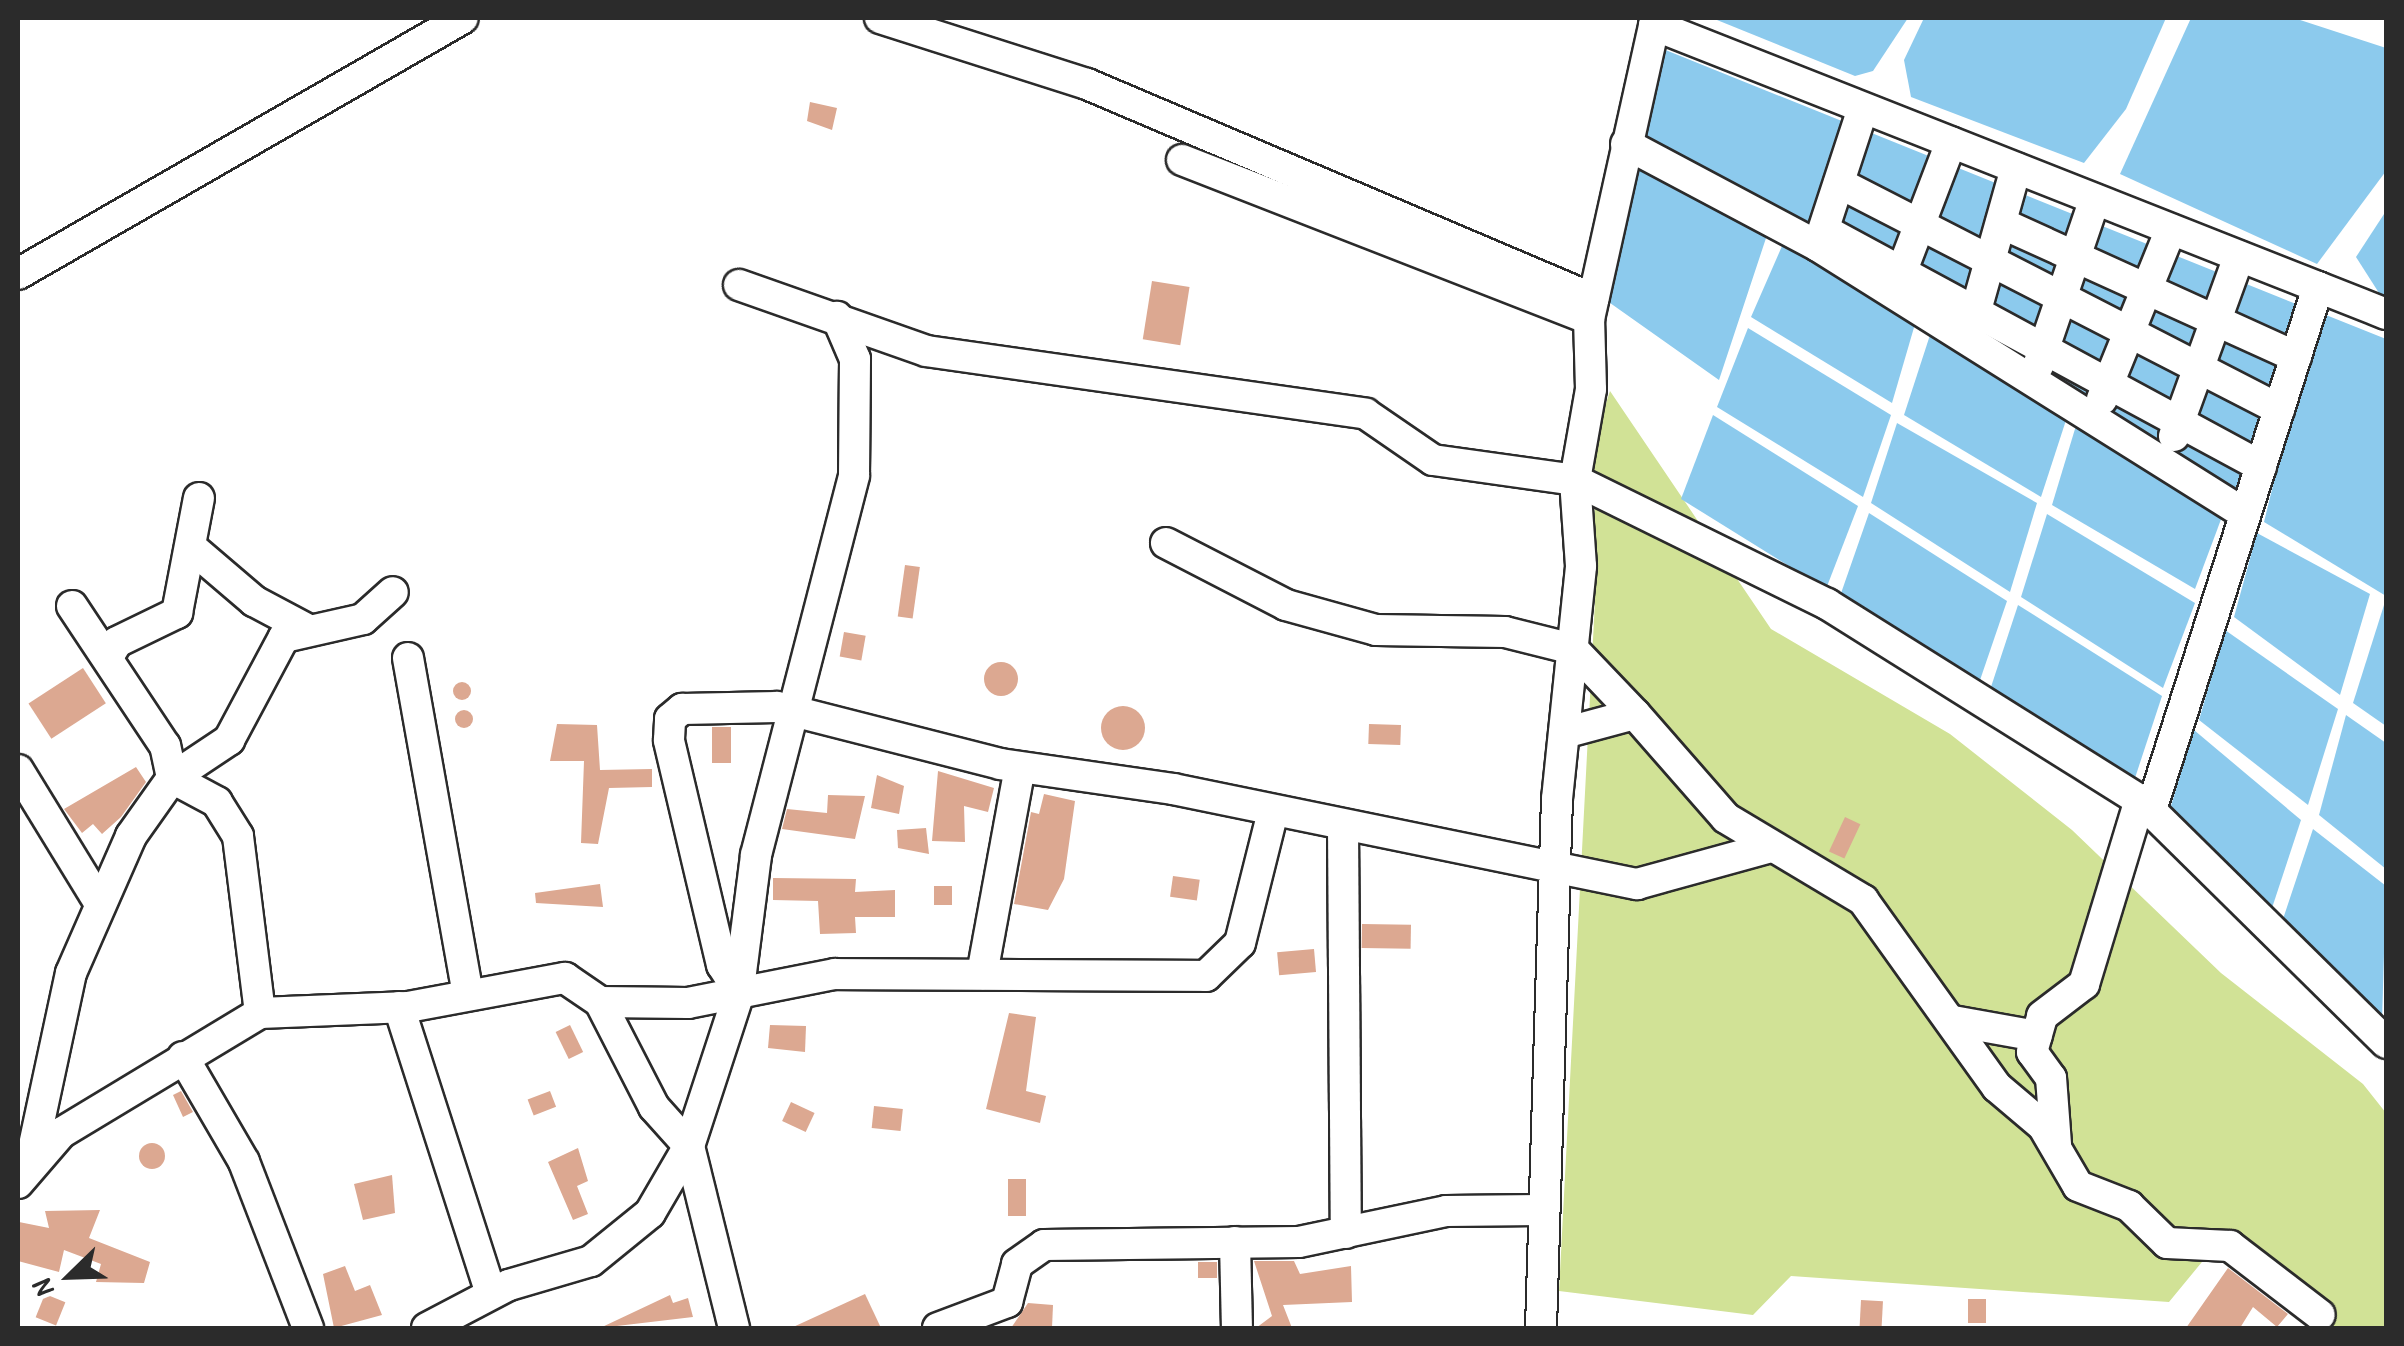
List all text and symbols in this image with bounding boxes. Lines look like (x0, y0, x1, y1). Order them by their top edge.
north arrow (20, 1226, 120, 1326)
text: N (22, 1273, 63, 1302)

